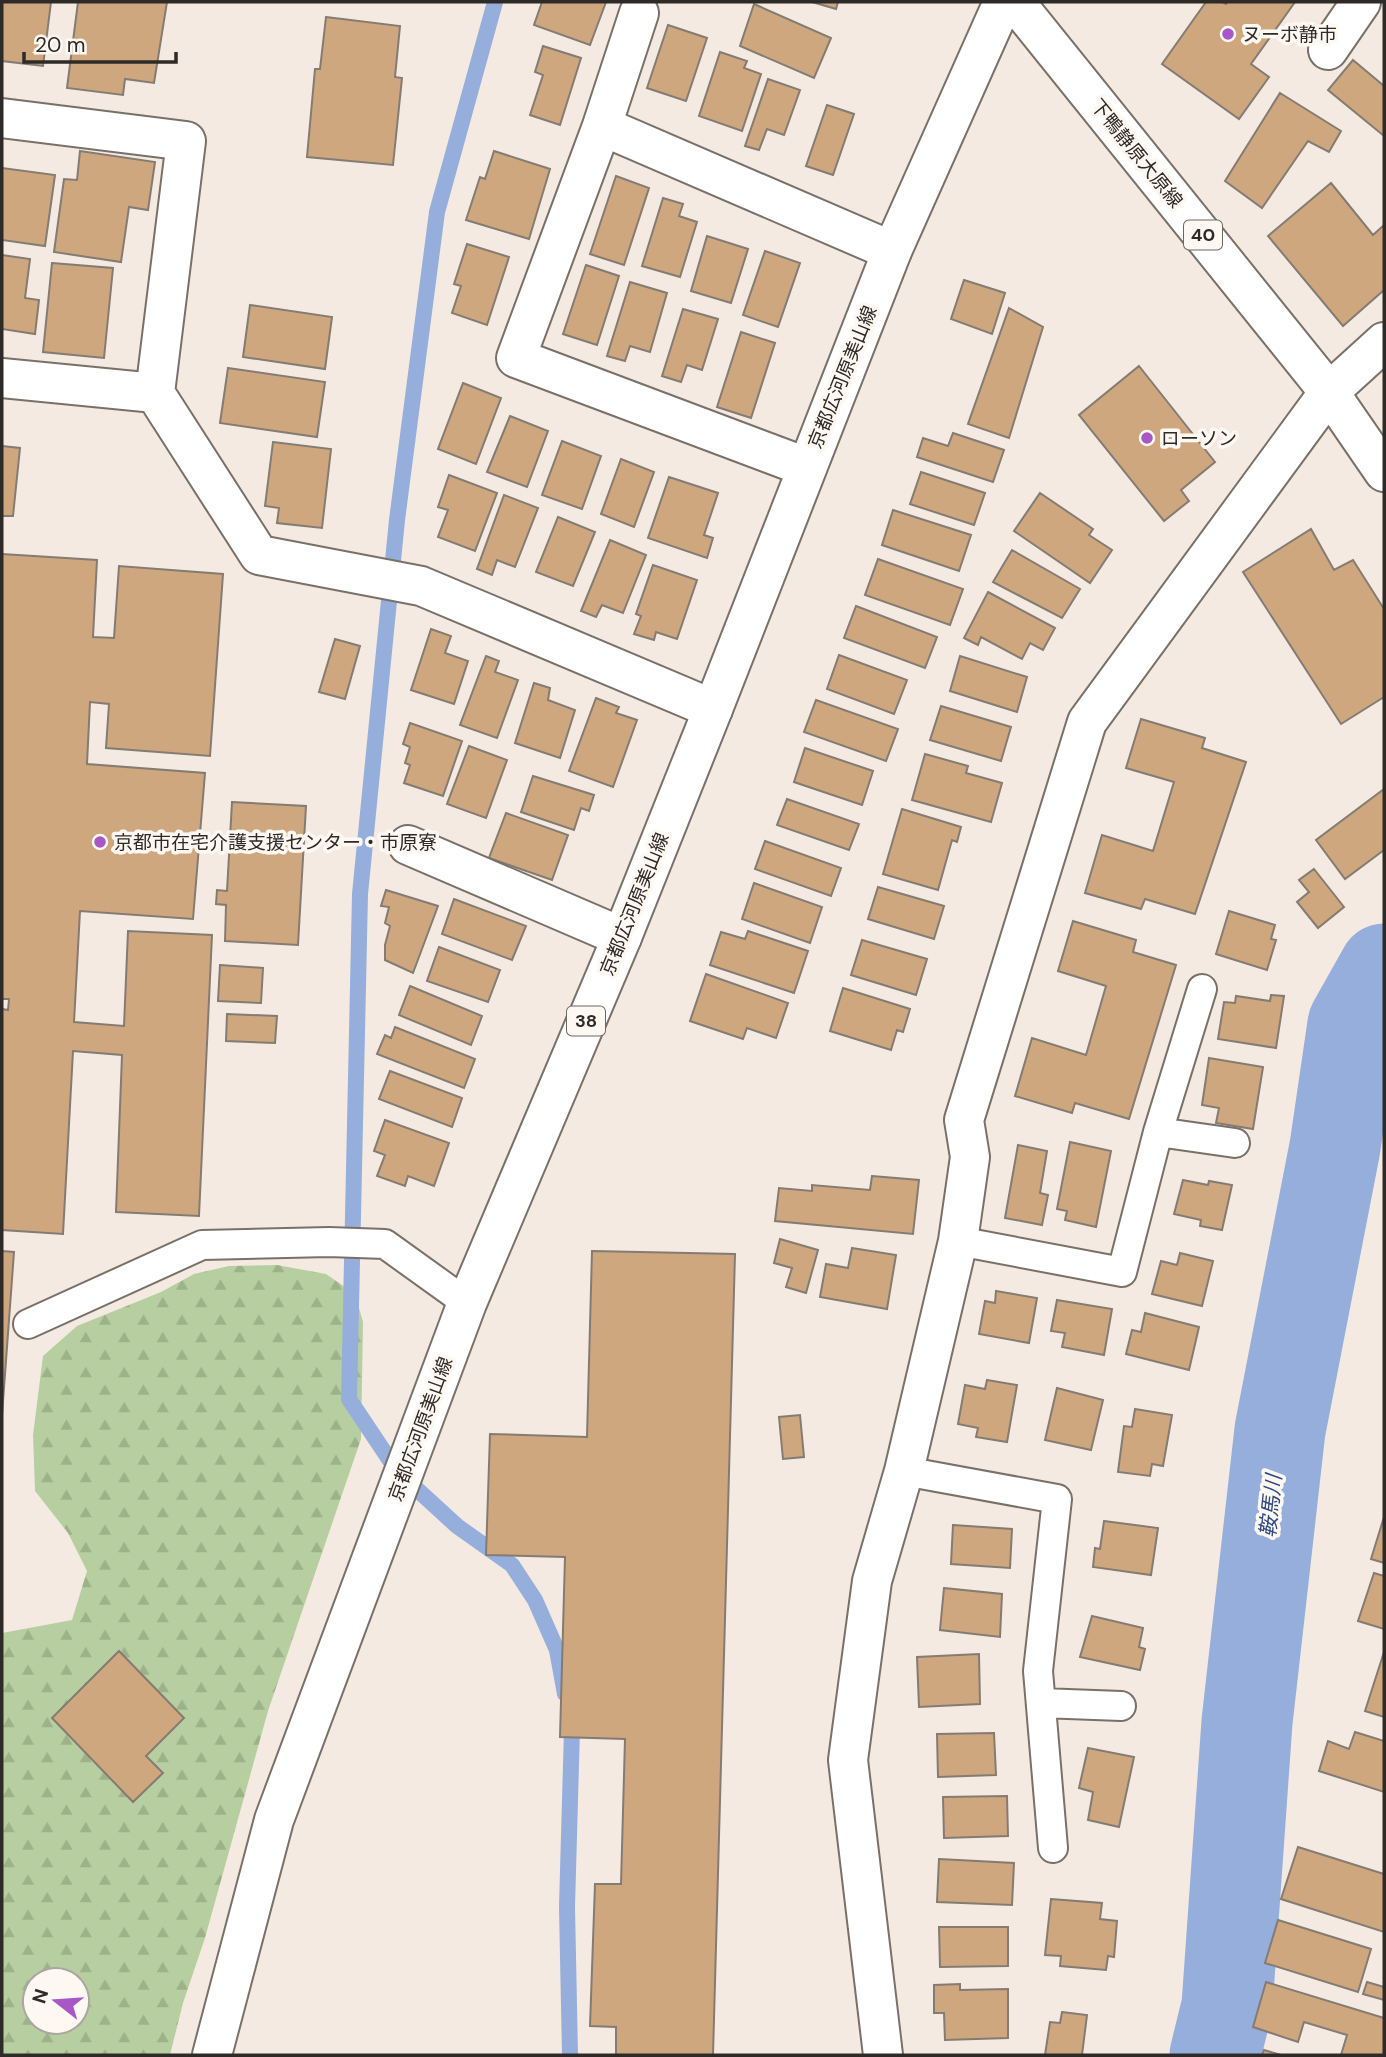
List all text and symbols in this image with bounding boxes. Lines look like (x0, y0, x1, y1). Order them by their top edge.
scale bar (24, 21, 177, 65)
place label: ヌーボ静市 (1242, 22, 1337, 47)
marker: ヌーボ静市 (1220, 26, 1236, 42)
text: 20 m (35, 31, 86, 59)
street label: 下鴨静原大原線 (1085, 94, 1188, 213)
road number: 40 (1184, 220, 1222, 249)
street label: 京都広河原美山線 (802, 302, 883, 452)
place label: ローソン (1161, 426, 1237, 451)
marker: ローソン (1139, 430, 1155, 446)
street label: 京都広河原美山線 (594, 829, 675, 979)
place label: 京都市在宅介護支援センター・市原寮 (114, 830, 437, 855)
marker: 京都市在宅介護支援センター・市原寮 (92, 834, 108, 850)
road number: 38 (567, 1006, 605, 1036)
street label: 京都広河原美山線 (383, 1353, 458, 1505)
water label: 鞍馬川 (1254, 1471, 1288, 1539)
north arrow (21, 1966, 91, 2036)
text: N (26, 1986, 54, 2006)

